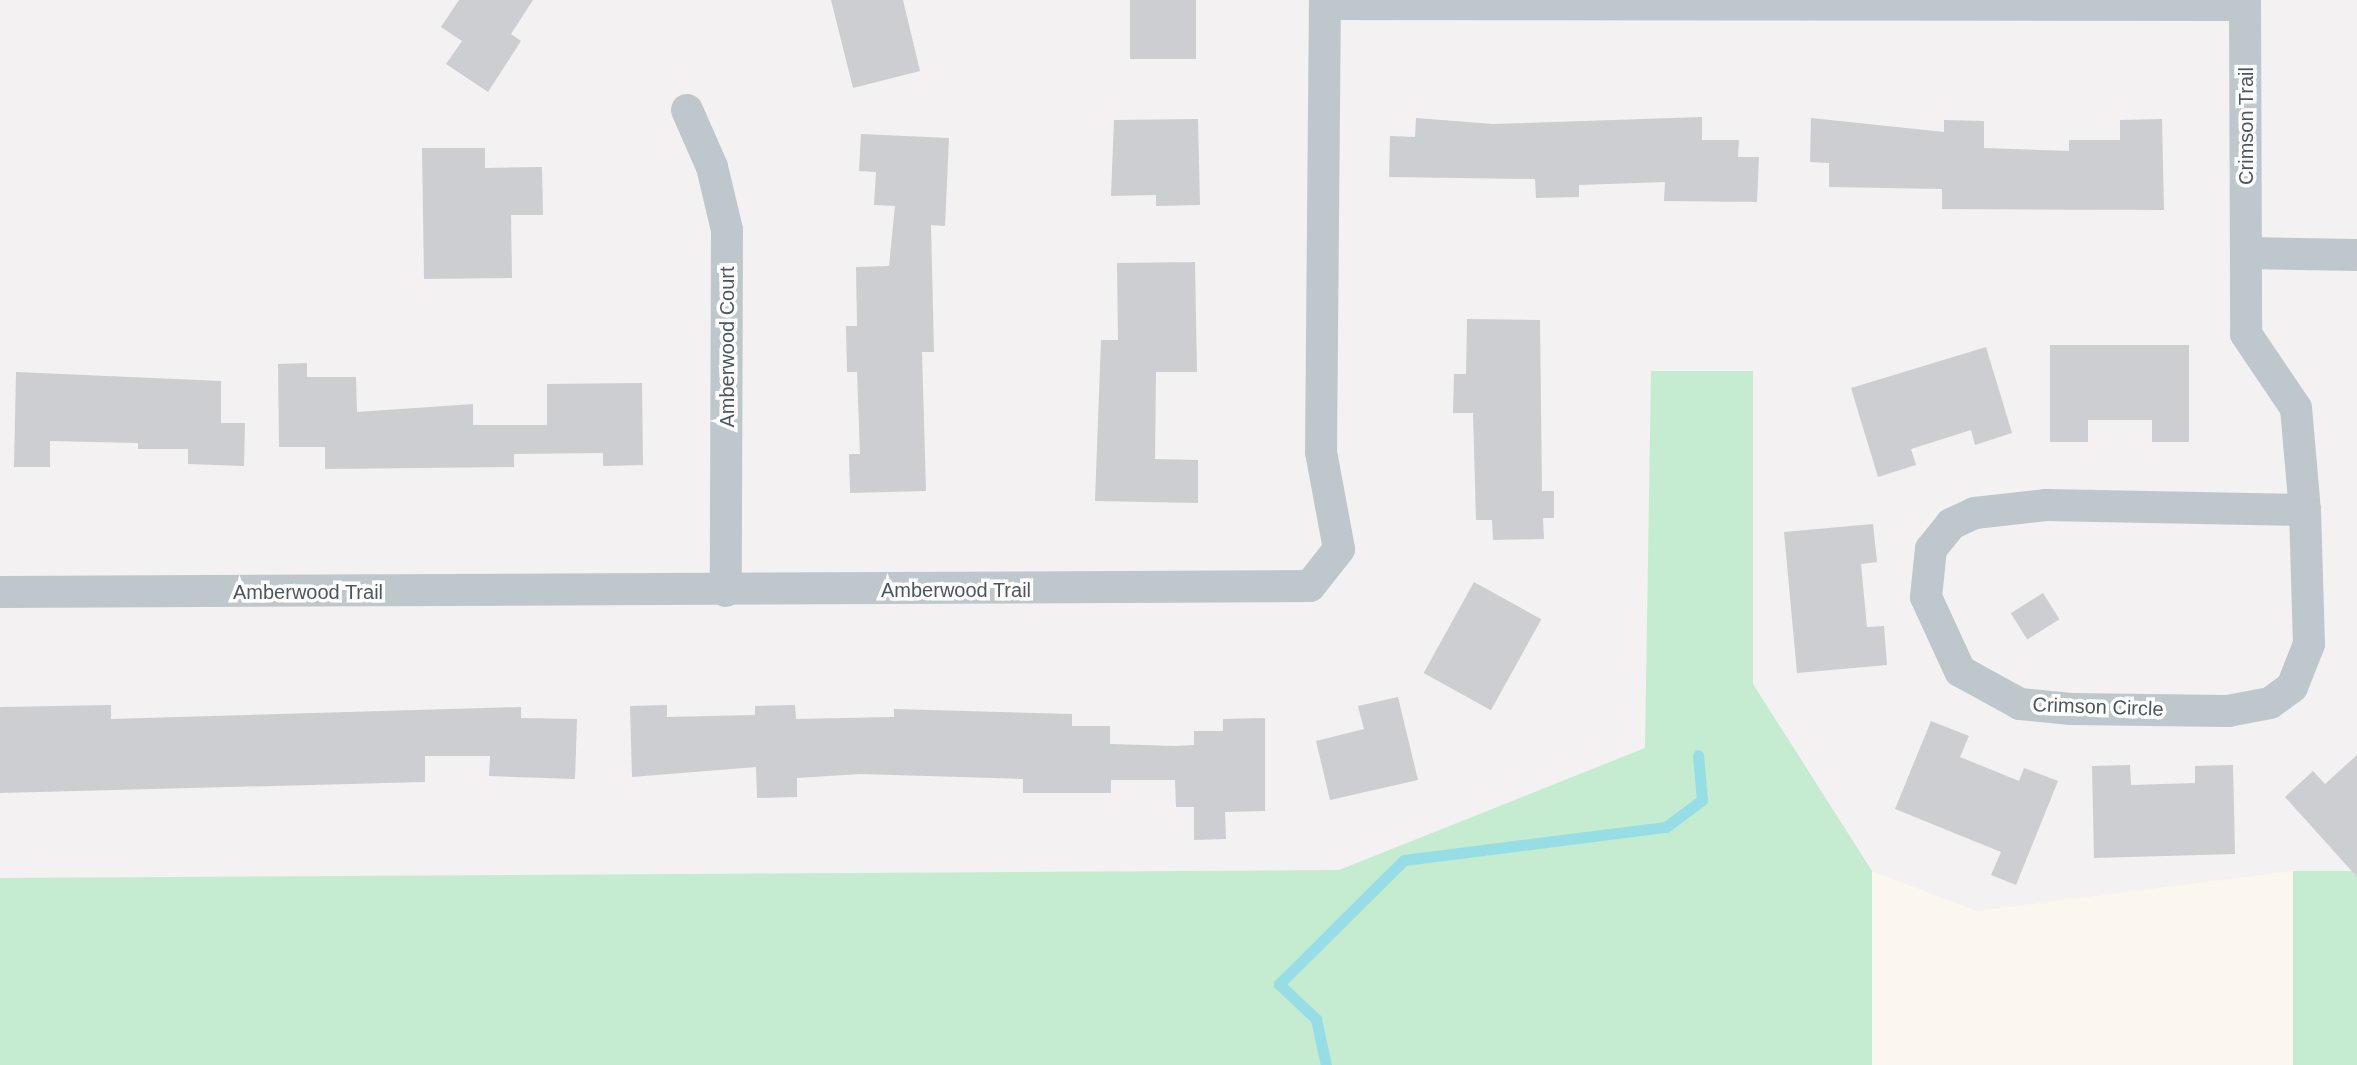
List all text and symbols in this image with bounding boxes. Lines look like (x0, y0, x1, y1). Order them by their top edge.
street label: Crimson Trail (2234, 67, 2258, 185)
street label: Amberwood Court (715, 266, 739, 428)
street label: Amberwood Trail (881, 578, 1031, 602)
street label: Amberwood Trail (233, 580, 383, 604)
street label: Crimson Circle (2032, 693, 2164, 721)

